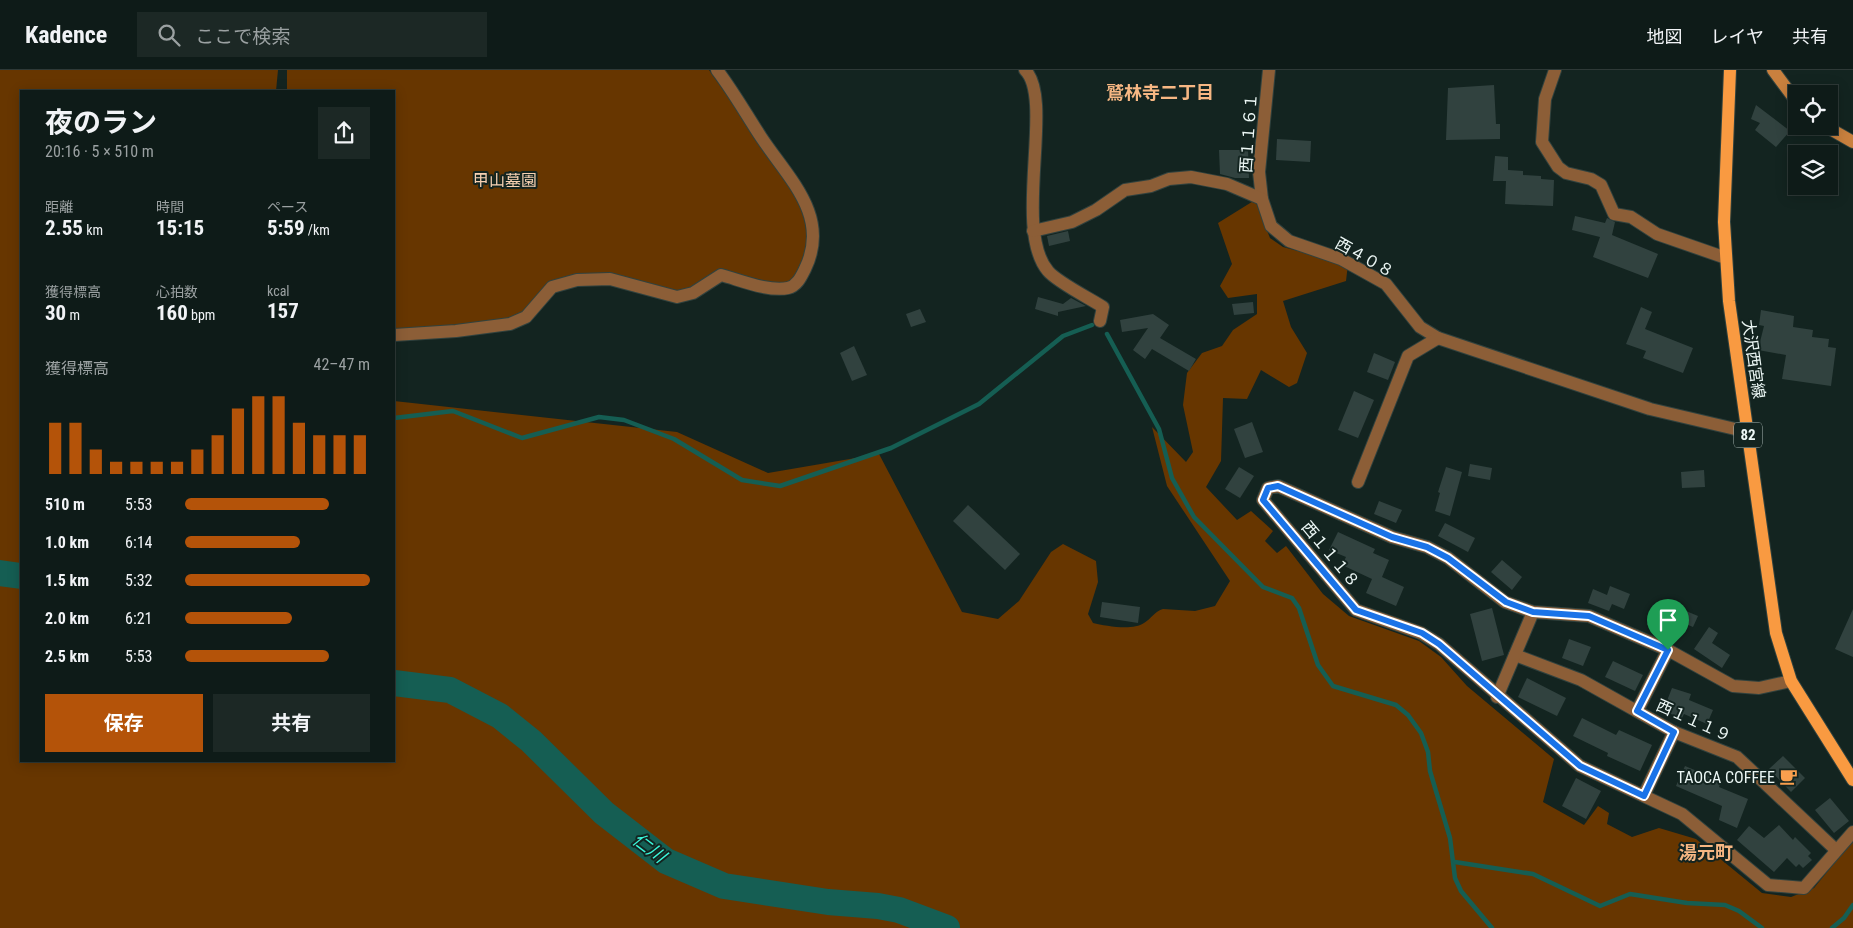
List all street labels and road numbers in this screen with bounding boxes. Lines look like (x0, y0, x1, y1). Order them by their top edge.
street label: 西１１６１ (1236, 92, 1261, 174)
street label: 西４０８ (1332, 234, 1397, 281)
street label: 大沢西宮線 (1739, 318, 1768, 400)
road number: 82 (1734, 422, 1762, 448)
street label: 西１１１８ (1298, 518, 1364, 591)
street label: 西１１１９ (1653, 696, 1734, 745)

